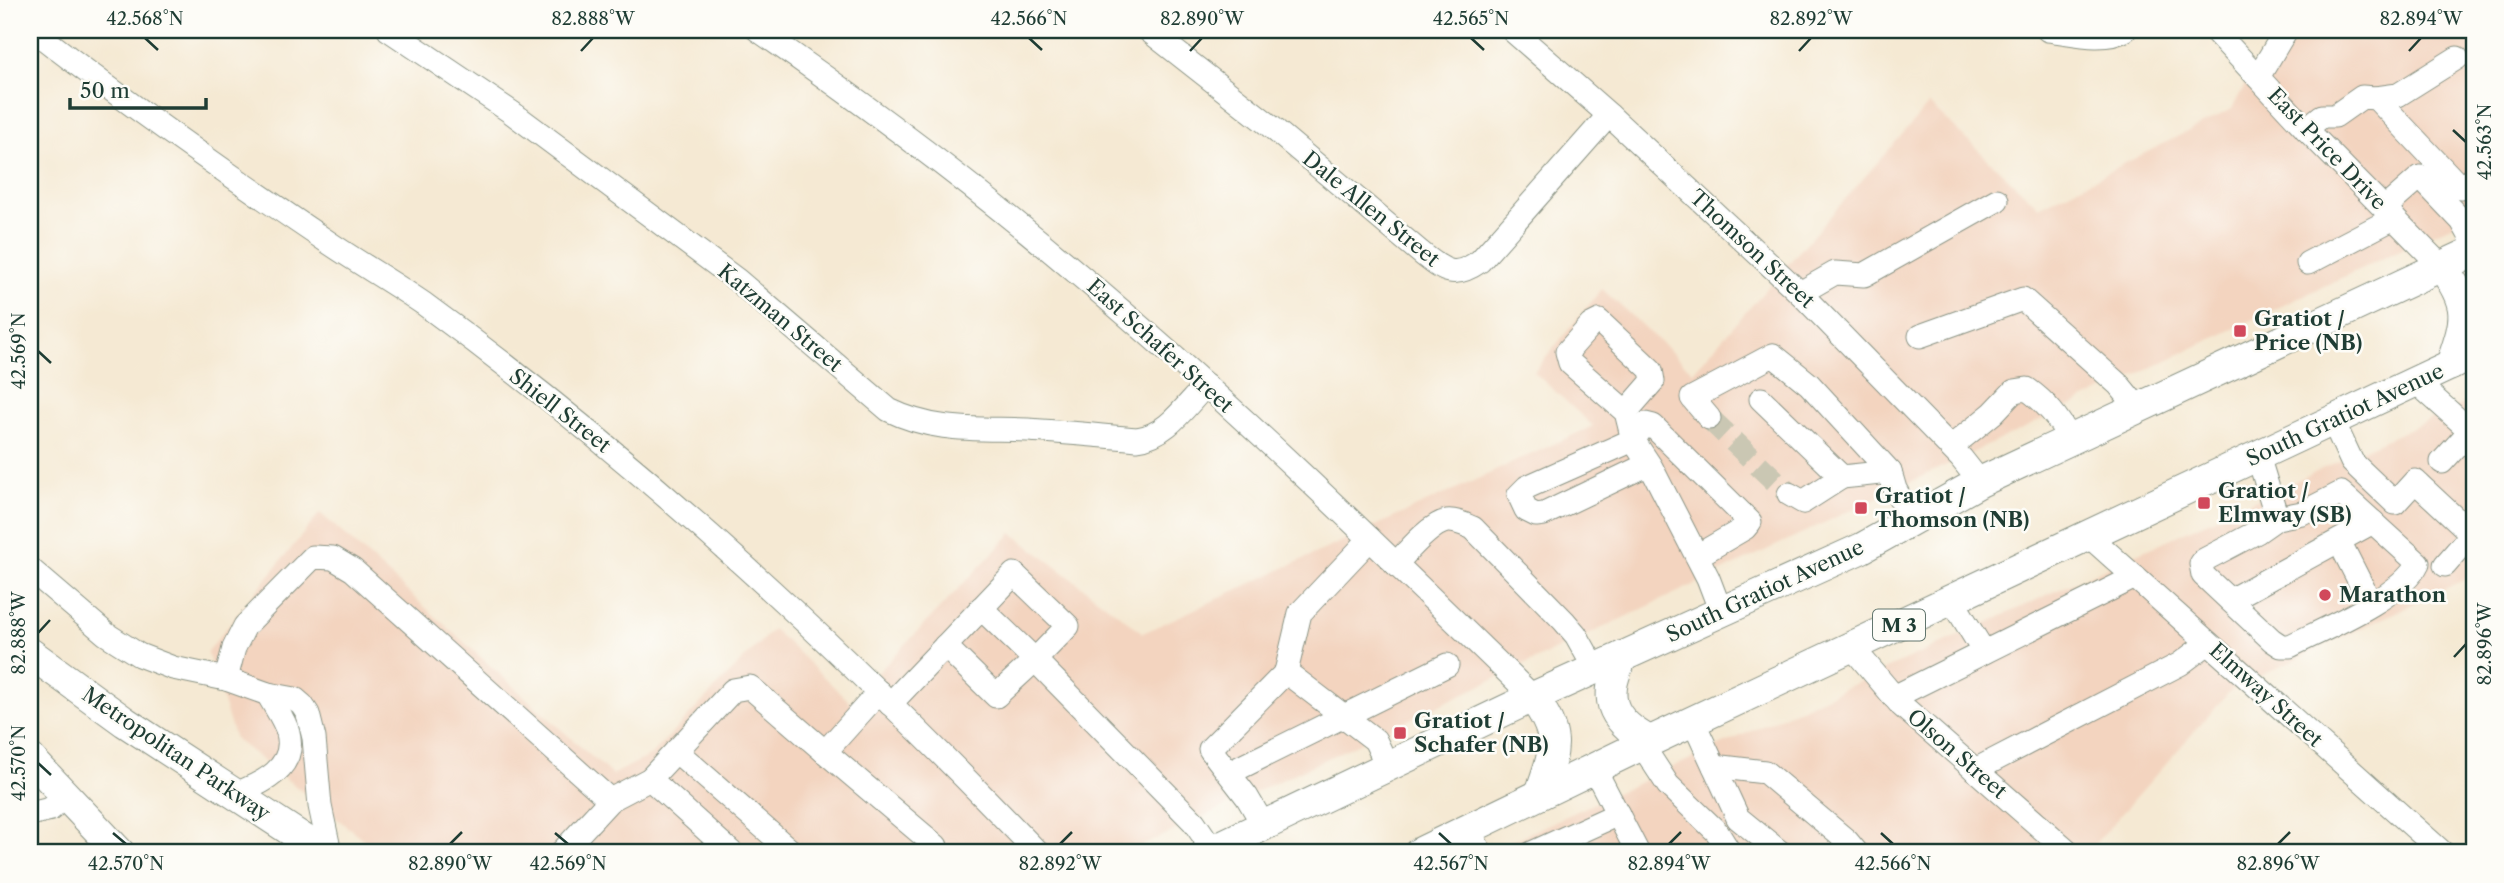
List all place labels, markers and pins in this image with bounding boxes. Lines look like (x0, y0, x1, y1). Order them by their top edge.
place label: Gratiot / Price (NB) (2254, 306, 2362, 355)
marker: Gratiot / Price (NB) (2232, 323, 2248, 339)
place label: Gratiot / Elmway (SB) (2218, 478, 2351, 527)
place label: Gratiot / Thomson (NB) (1875, 483, 2029, 532)
marker: Gratiot / Elmway (SB) (2196, 495, 2212, 511)
marker: Gratiot / Thomson (NB) (1853, 500, 1869, 516)
place label: Marathon (2339, 582, 2447, 607)
marker: Marathon (2317, 587, 2333, 603)
place label: Gratiot / Schafer (NB) (1414, 708, 1549, 757)
marker: Gratiot / Schafer (NB) (1392, 725, 1408, 741)

